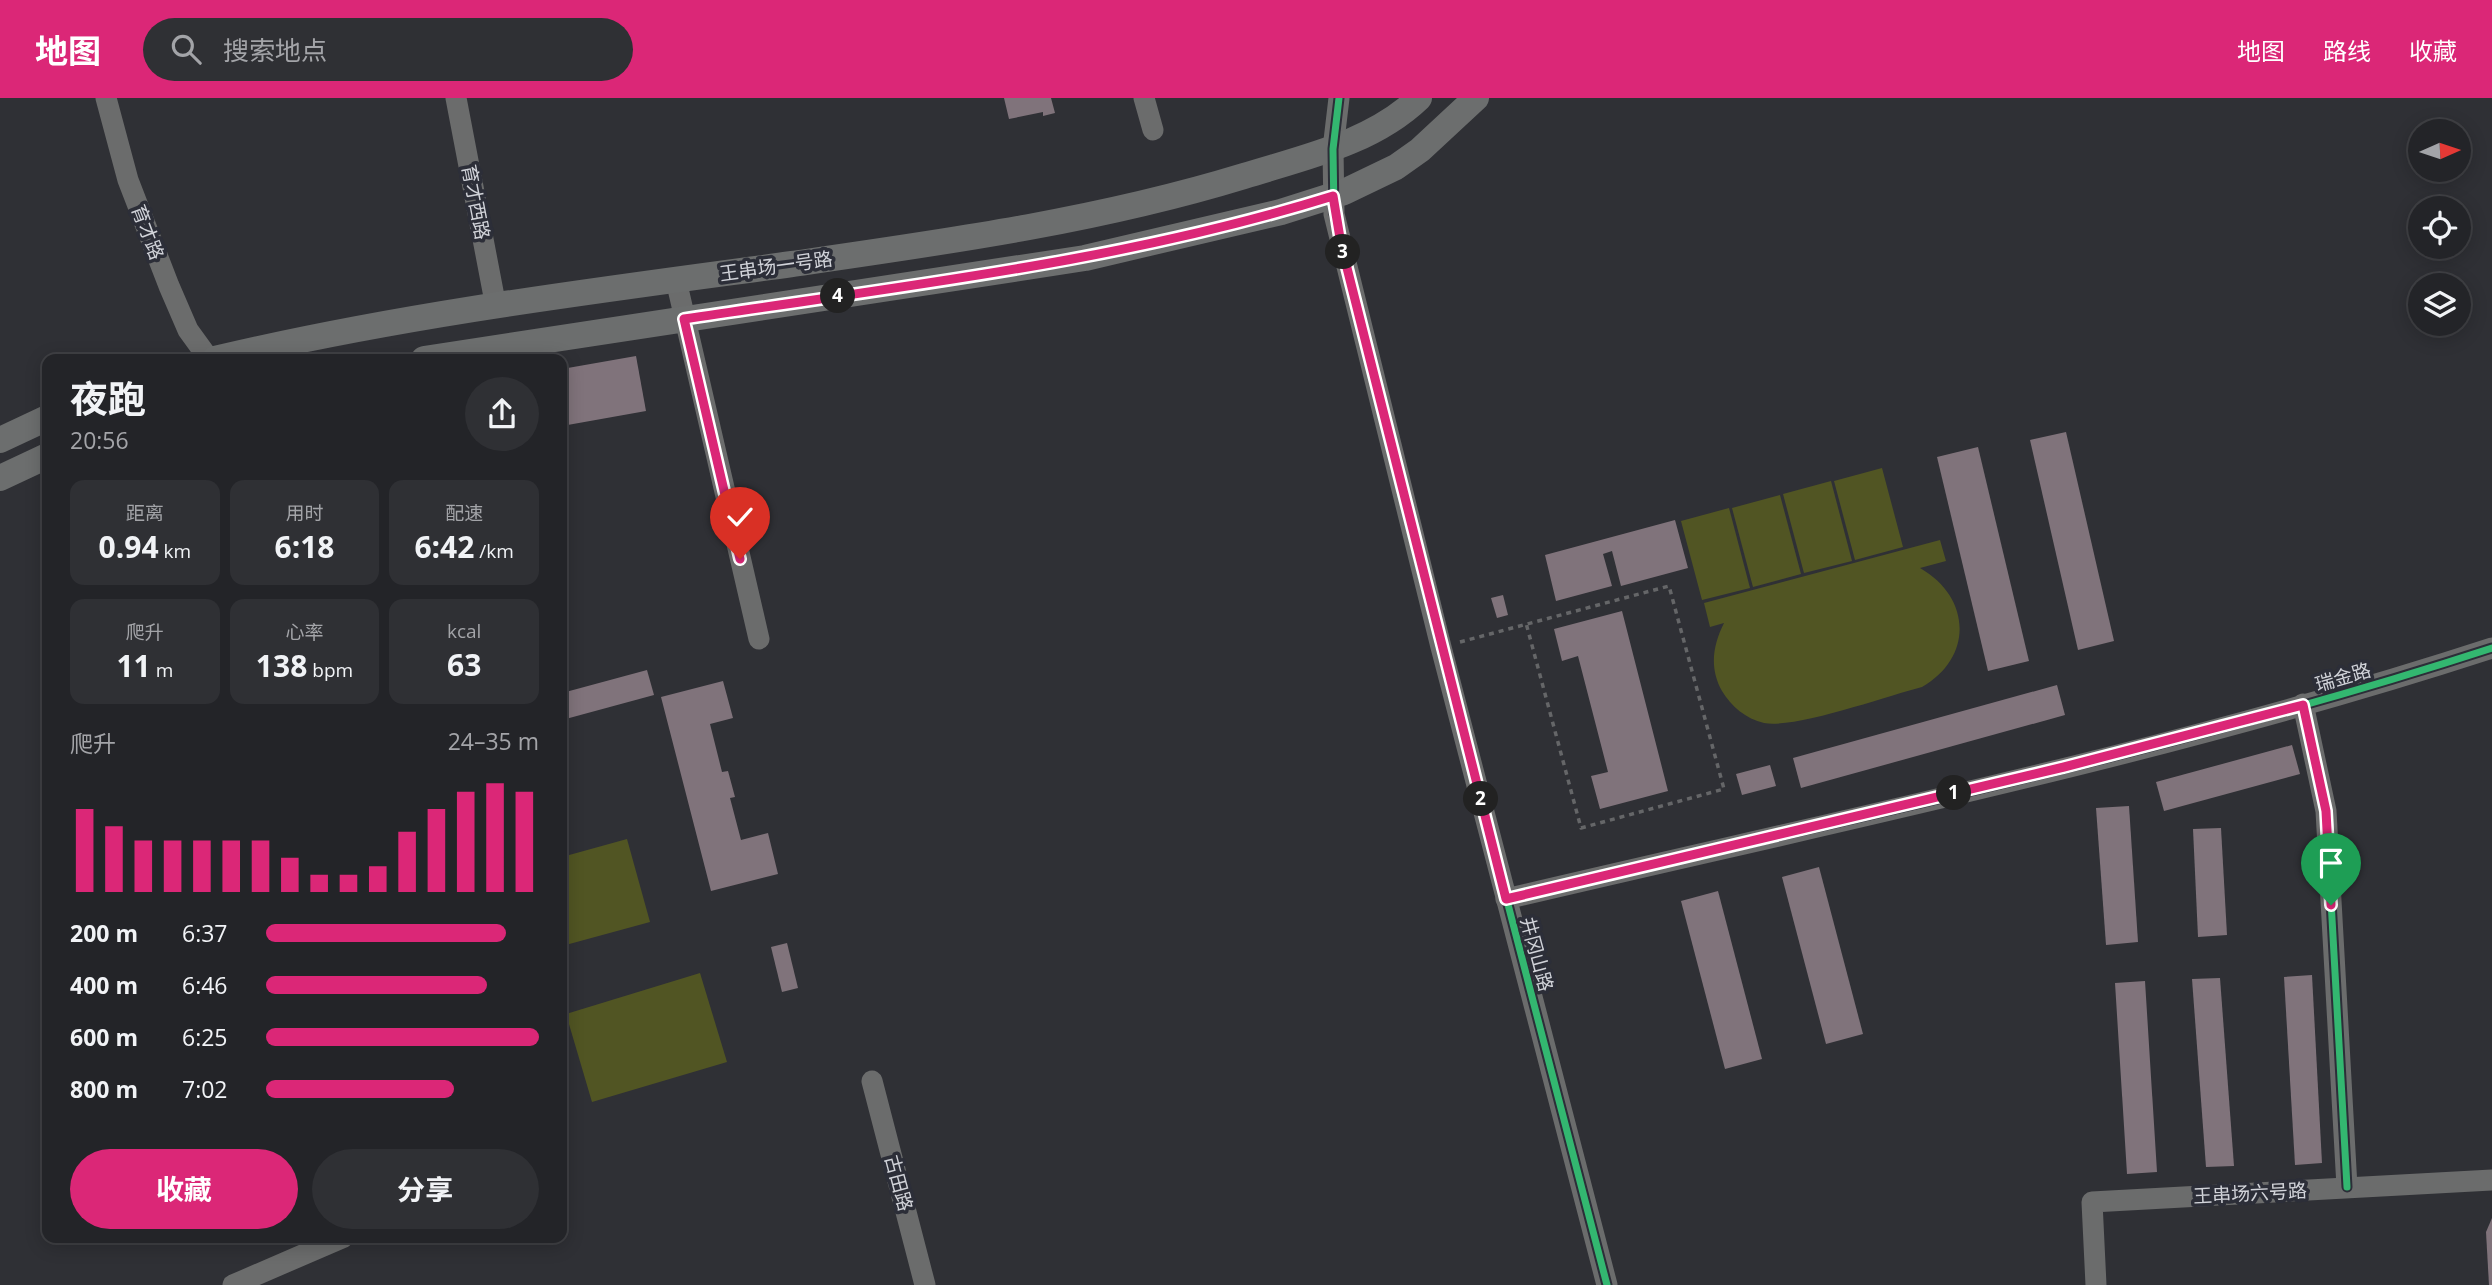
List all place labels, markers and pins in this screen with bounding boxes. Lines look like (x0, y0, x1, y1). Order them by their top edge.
pin: 3 (1326, 234, 1360, 270)
pin: 4 (820, 278, 856, 314)
pin (710, 487, 770, 559)
pin: 1 (1937, 776, 1972, 810)
pin: 2 (1464, 782, 1498, 816)
pin (2301, 833, 2361, 905)

